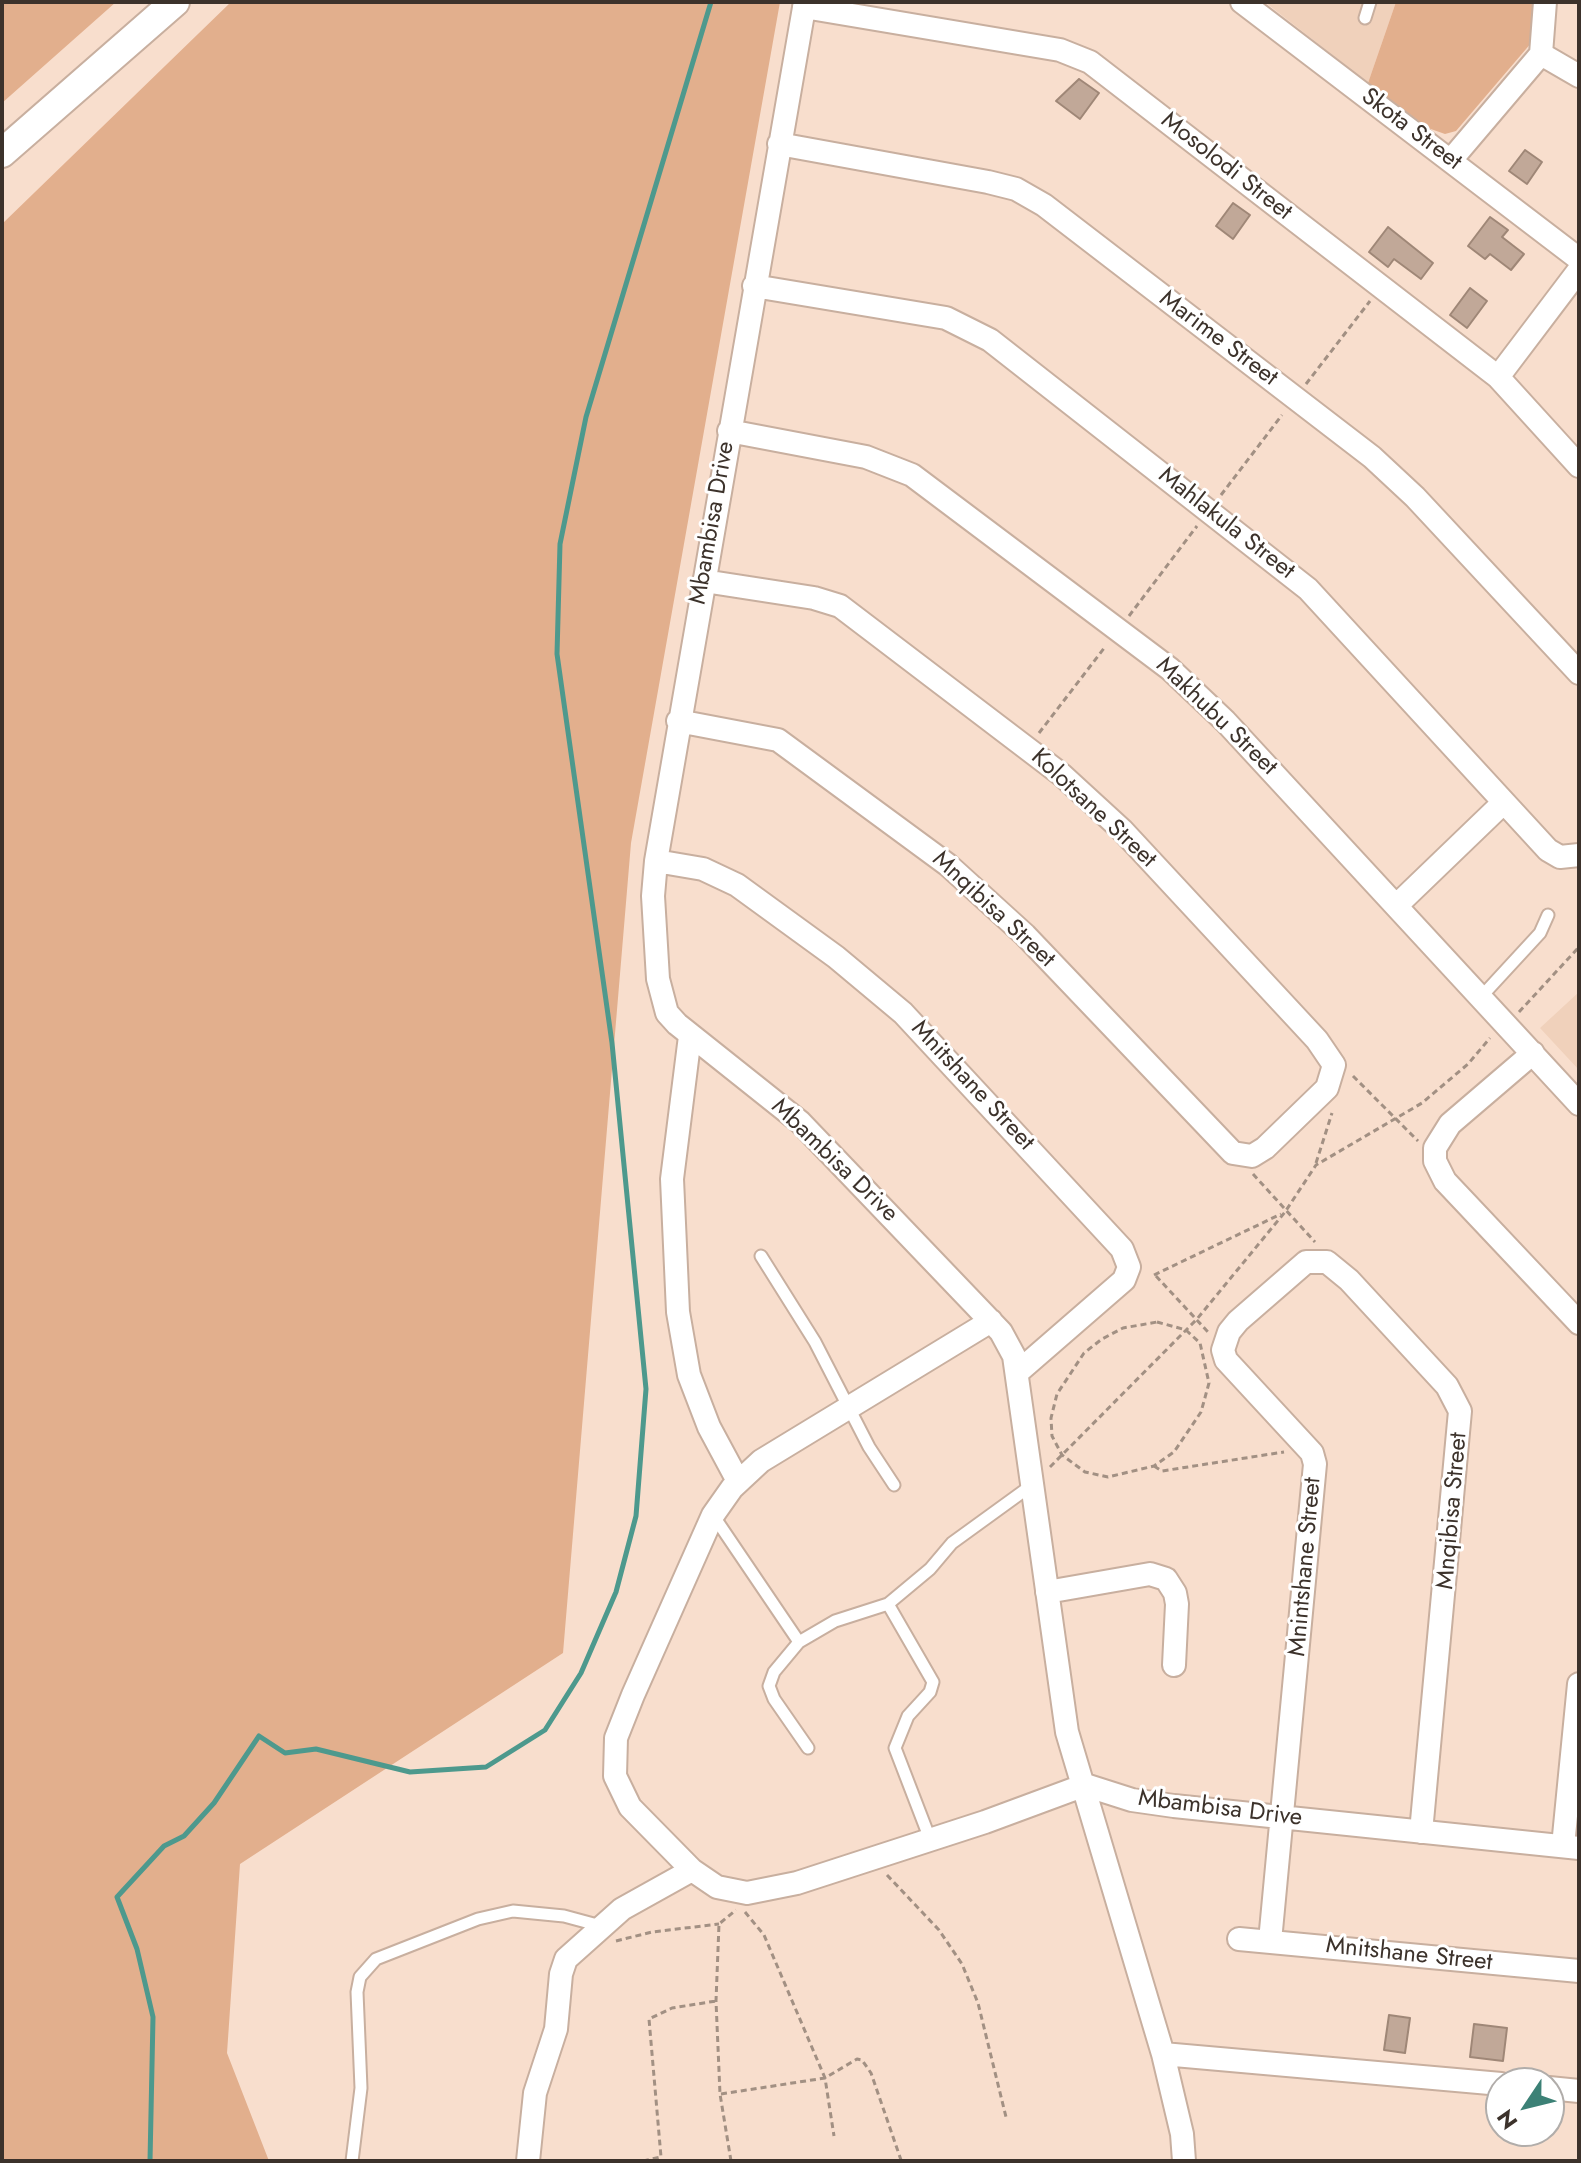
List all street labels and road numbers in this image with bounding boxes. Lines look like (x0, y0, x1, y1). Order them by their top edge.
street label: Skota Street (1355, 83, 1467, 177)
street label: Mosolodi Street (1155, 107, 1297, 227)
street label: Marime Street (1153, 285, 1283, 393)
street label: Mbambisa Drive (684, 439, 742, 607)
street label: Mahlakula Street (1152, 462, 1300, 586)
street label: Makhubu Street (1149, 652, 1283, 782)
street label: Kolotsane Street (1024, 744, 1162, 874)
street label: Mnqibisa Street (926, 846, 1060, 974)
street label: Mnitshane Street (904, 1015, 1040, 1157)
street label: Mbambisa Drive (765, 1093, 903, 1229)
street label: Mnqibisa Street (1432, 1431, 1474, 1591)
street label: Mnintshane Street (1284, 1476, 1328, 1658)
street label: Mbambisa Drive (1136, 1785, 1304, 1833)
street label: Mnitshane Street (1324, 1932, 1494, 1978)

